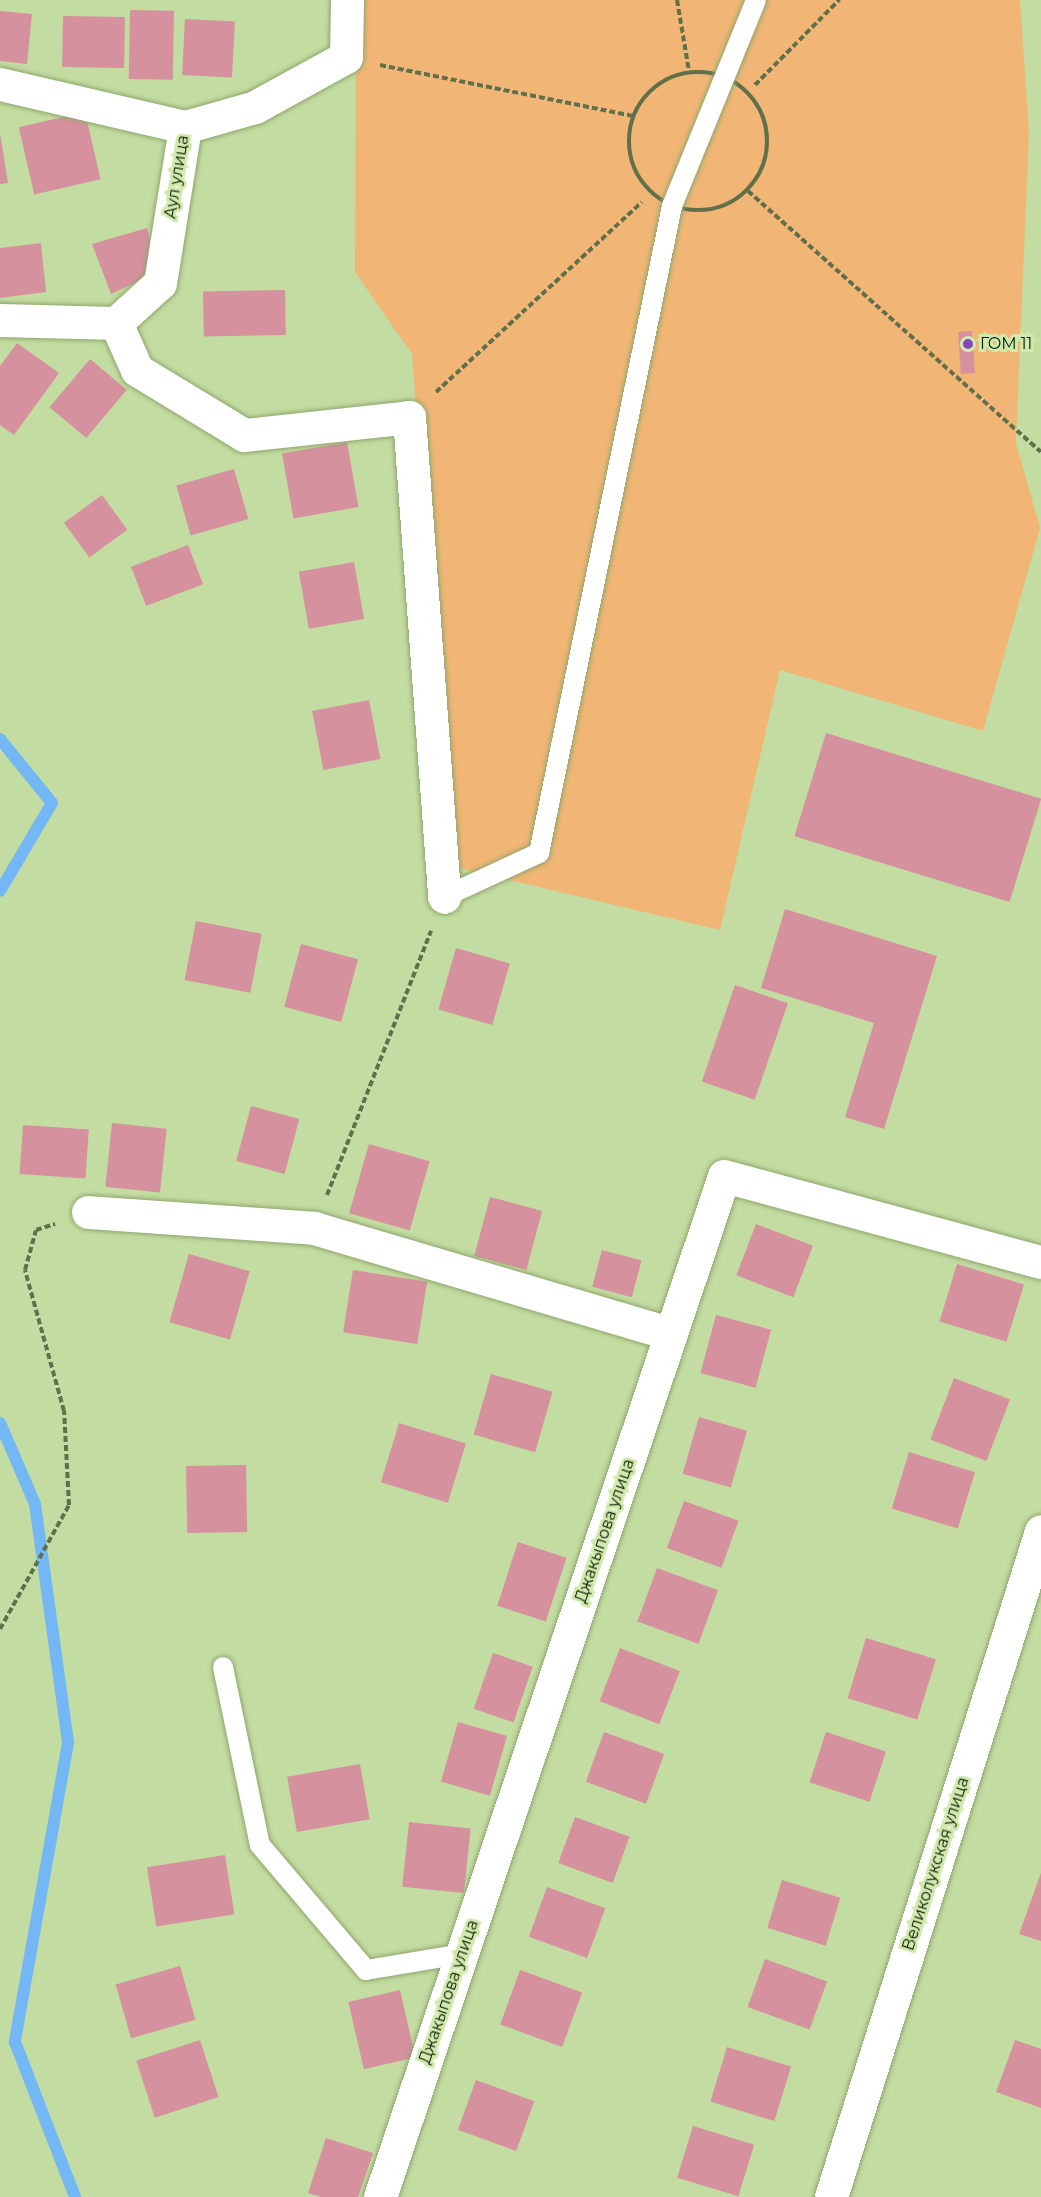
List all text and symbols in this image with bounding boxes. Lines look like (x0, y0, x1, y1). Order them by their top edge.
street label: Аул улица (161, 134, 193, 220)
place label: ГОМ 11 (980, 334, 1032, 354)
marker: ГОМ 11 (961, 337, 975, 351)
street label: Джакыпова улица (571, 1457, 639, 1605)
street label: Великолукская улица (899, 1775, 973, 1953)
street label: Джакыпова улица (415, 1918, 483, 2066)

